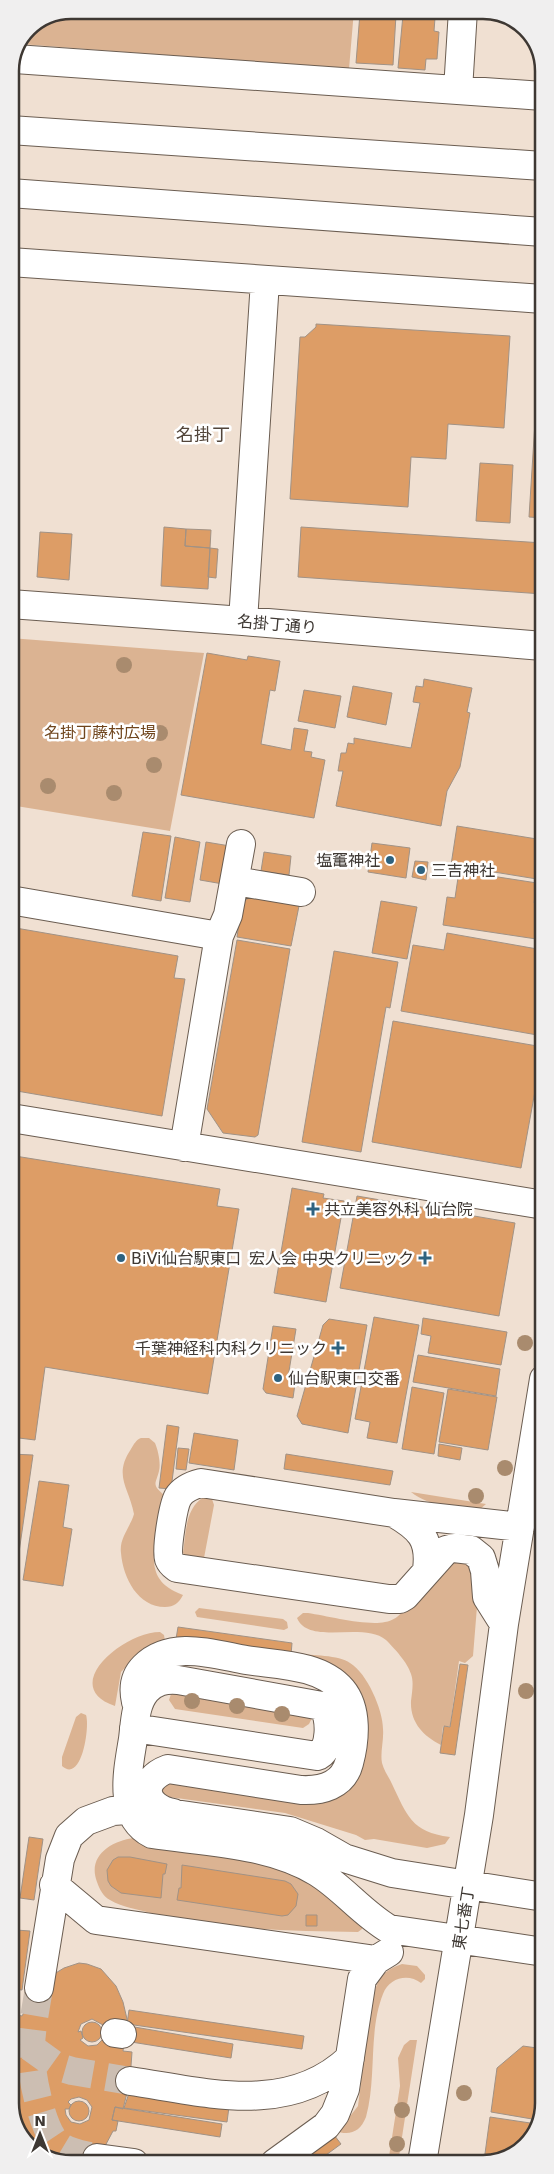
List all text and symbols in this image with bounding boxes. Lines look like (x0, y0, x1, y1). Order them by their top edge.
district label: 名掛丁 (176, 424, 230, 445)
street label: 名掛丁通り (236, 612, 318, 637)
park label: 名掛丁藤村広場 (44, 723, 156, 742)
place label: 塩竃神社 (316, 851, 380, 870)
marker: 塩竃神社 (384, 854, 396, 866)
place label: 三吉神社 (431, 861, 495, 880)
marker: 三吉神社 (415, 864, 427, 876)
place label: 共立美容外科 仙台院 (324, 1200, 473, 1219)
marker: 共立美容外科 仙台院 (306, 1202, 320, 1216)
place label: BiVi仙台駅東口 (131, 1249, 241, 1268)
place label: 宏人会 中央クリニック (249, 1249, 414, 1268)
marker: 宏人会 中央クリニック (418, 1251, 432, 1265)
marker: BiVi仙台駅東口 (115, 1252, 127, 1264)
place label: 千葉神経科内科クリニック (135, 1339, 327, 1358)
marker: 千葉神経科内科クリニック (331, 1341, 345, 1355)
place label: 仙台駅東口交番 (288, 1369, 400, 1388)
marker: 仙台駅東口交番 (272, 1372, 284, 1384)
street label: 東七番丁 (449, 1885, 478, 1951)
north arrow (15, 2109, 65, 2159)
text: N (34, 2113, 46, 2129)

